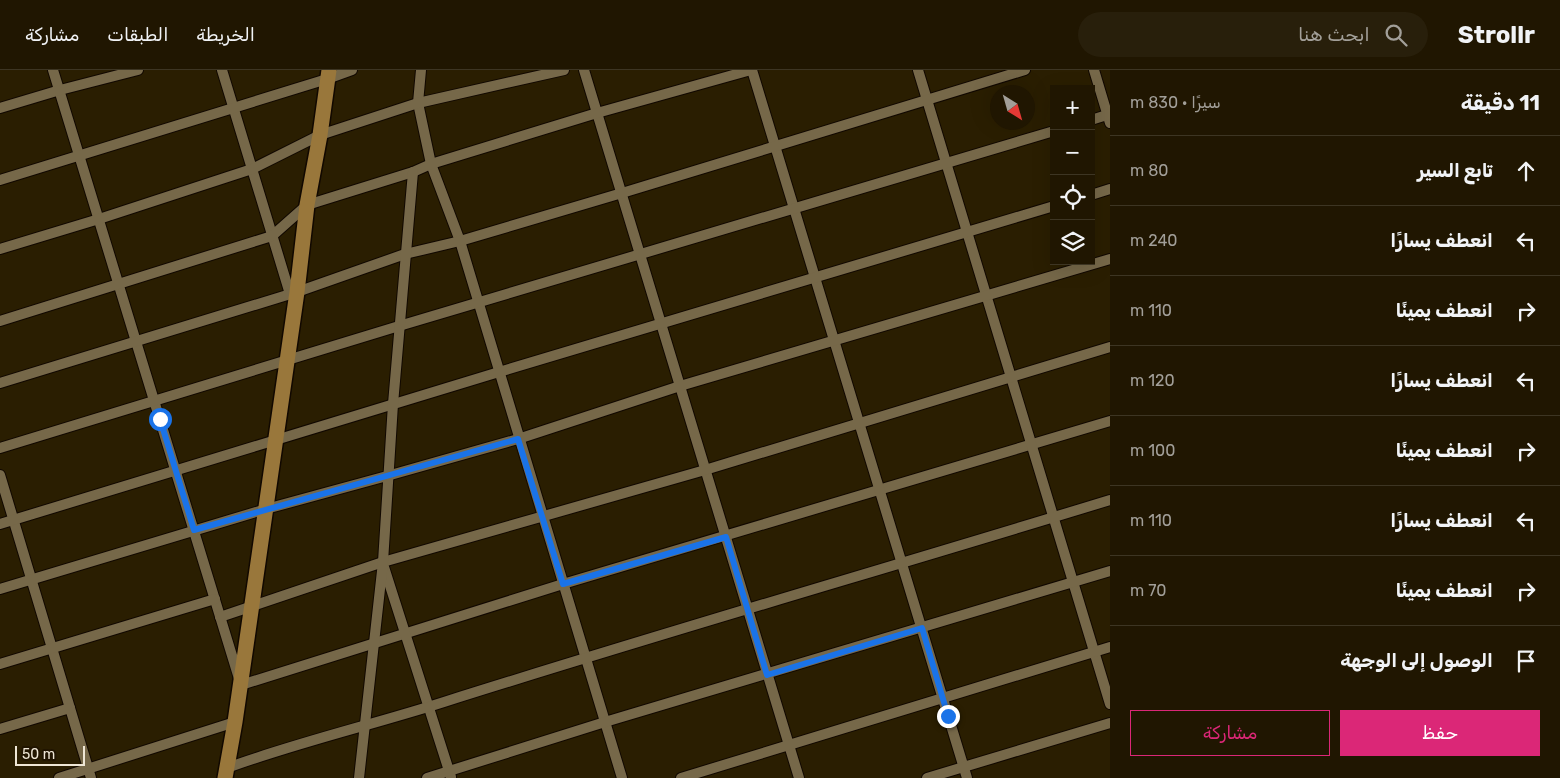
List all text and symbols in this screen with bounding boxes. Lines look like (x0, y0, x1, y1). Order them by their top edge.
search box (1078, 12, 1428, 57)
icon: search (1382, 21, 1410, 49)
text: Strollr (1458, 21, 1535, 49)
text: ابحث هنا (1298, 23, 1370, 46)
text: مشاركة (25, 24, 79, 46)
text: الطبقات (107, 24, 168, 46)
text: الخريطة (196, 24, 255, 46)
north arrow (990, 85, 1035, 130)
map controls (1050, 85, 1095, 265)
button: + (1050, 85, 1095, 130)
text: 11 دقيقة (1461, 90, 1540, 115)
text: سيرًا · 830 m (1130, 93, 1221, 112)
button: − (1050, 130, 1095, 175)
icon: ahead (1512, 157, 1540, 185)
text: تابع السير (1417, 159, 1493, 182)
text: 80 m (1130, 161, 1169, 180)
button: locate (1050, 175, 1095, 220)
button: layers (1050, 220, 1095, 265)
icon: left (1512, 227, 1540, 255)
text: انعطف يسارًا (1390, 229, 1493, 252)
text: 240 m (1130, 231, 1178, 250)
icon: right (1512, 297, 1540, 325)
text: انعطف يمينًا (1396, 299, 1493, 322)
text: 110 m (1130, 301, 1172, 320)
icon: left (1512, 367, 1540, 395)
text: انعطف يسارًا (1390, 369, 1493, 392)
text: 120 m (1130, 371, 1175, 390)
route start (149, 408, 172, 431)
icon: right (1512, 437, 1540, 465)
text: انعطف يمينًا (1396, 439, 1493, 462)
text: 100 m (1130, 441, 1175, 460)
icon: left (1512, 507, 1540, 535)
text: انعطف يسارًا (1390, 509, 1493, 532)
text: 110 m (1130, 511, 1172, 530)
icon: right (1512, 577, 1540, 605)
text: انعطف يمينًا (1396, 579, 1493, 602)
text: 70 m (1130, 581, 1167, 600)
icon: arrive (1512, 647, 1540, 675)
text: الوصول إلى الوجهة (1340, 649, 1493, 672)
route end (937, 705, 960, 728)
button: مشاركة (1130, 710, 1330, 756)
button: حفظ (1340, 710, 1540, 756)
scale bar (15, 743, 85, 766)
text: 50 m (22, 746, 55, 763)

